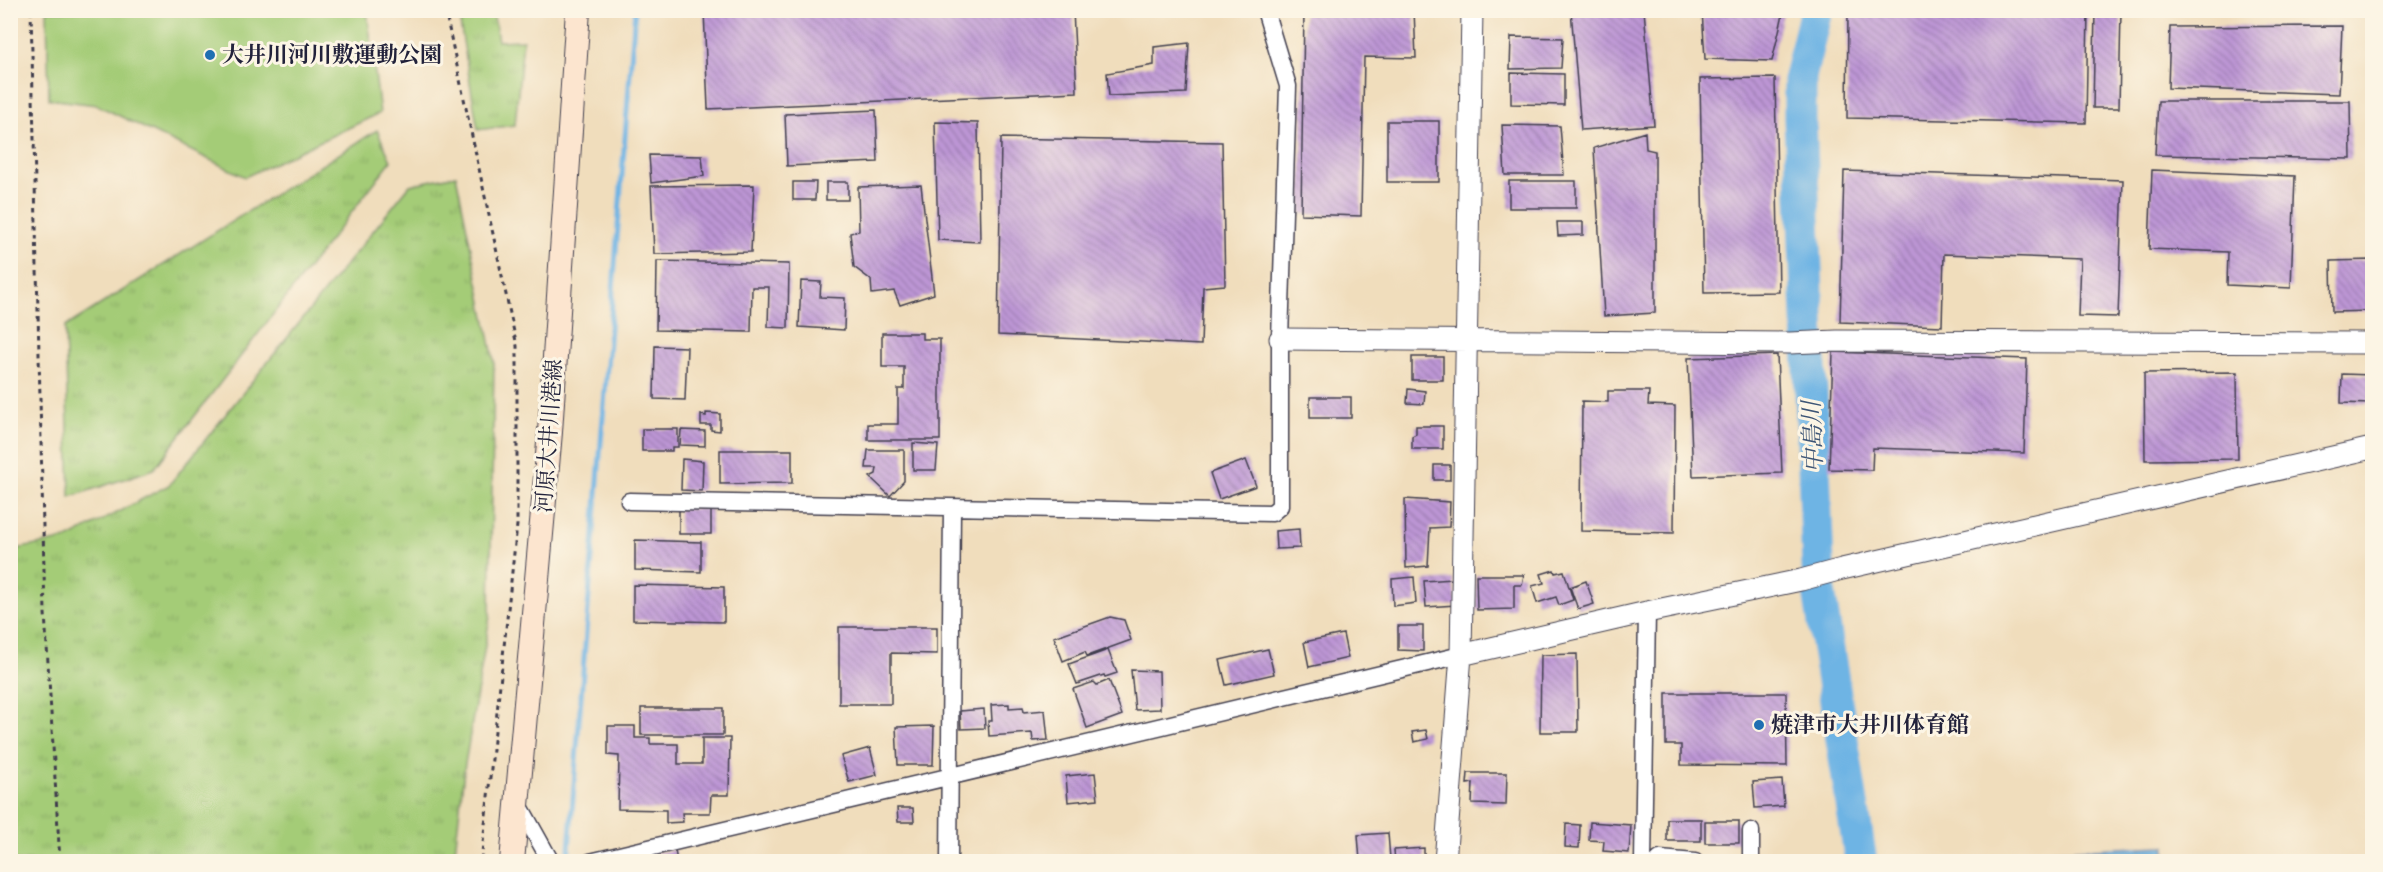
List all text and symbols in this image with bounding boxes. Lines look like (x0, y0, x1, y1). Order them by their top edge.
place label: 大井川河川敷運動公園 (222, 41, 442, 69)
marker: 大井川河川敷運動公園 (203, 48, 217, 62)
street label: 河原大井川港線 (530, 358, 568, 514)
water label: 中島川 (1796, 397, 1830, 474)
place label: 焼津市大井川体育館 (1771, 711, 1969, 739)
marker: 焼津市大井川体育館 (1752, 718, 1766, 732)

